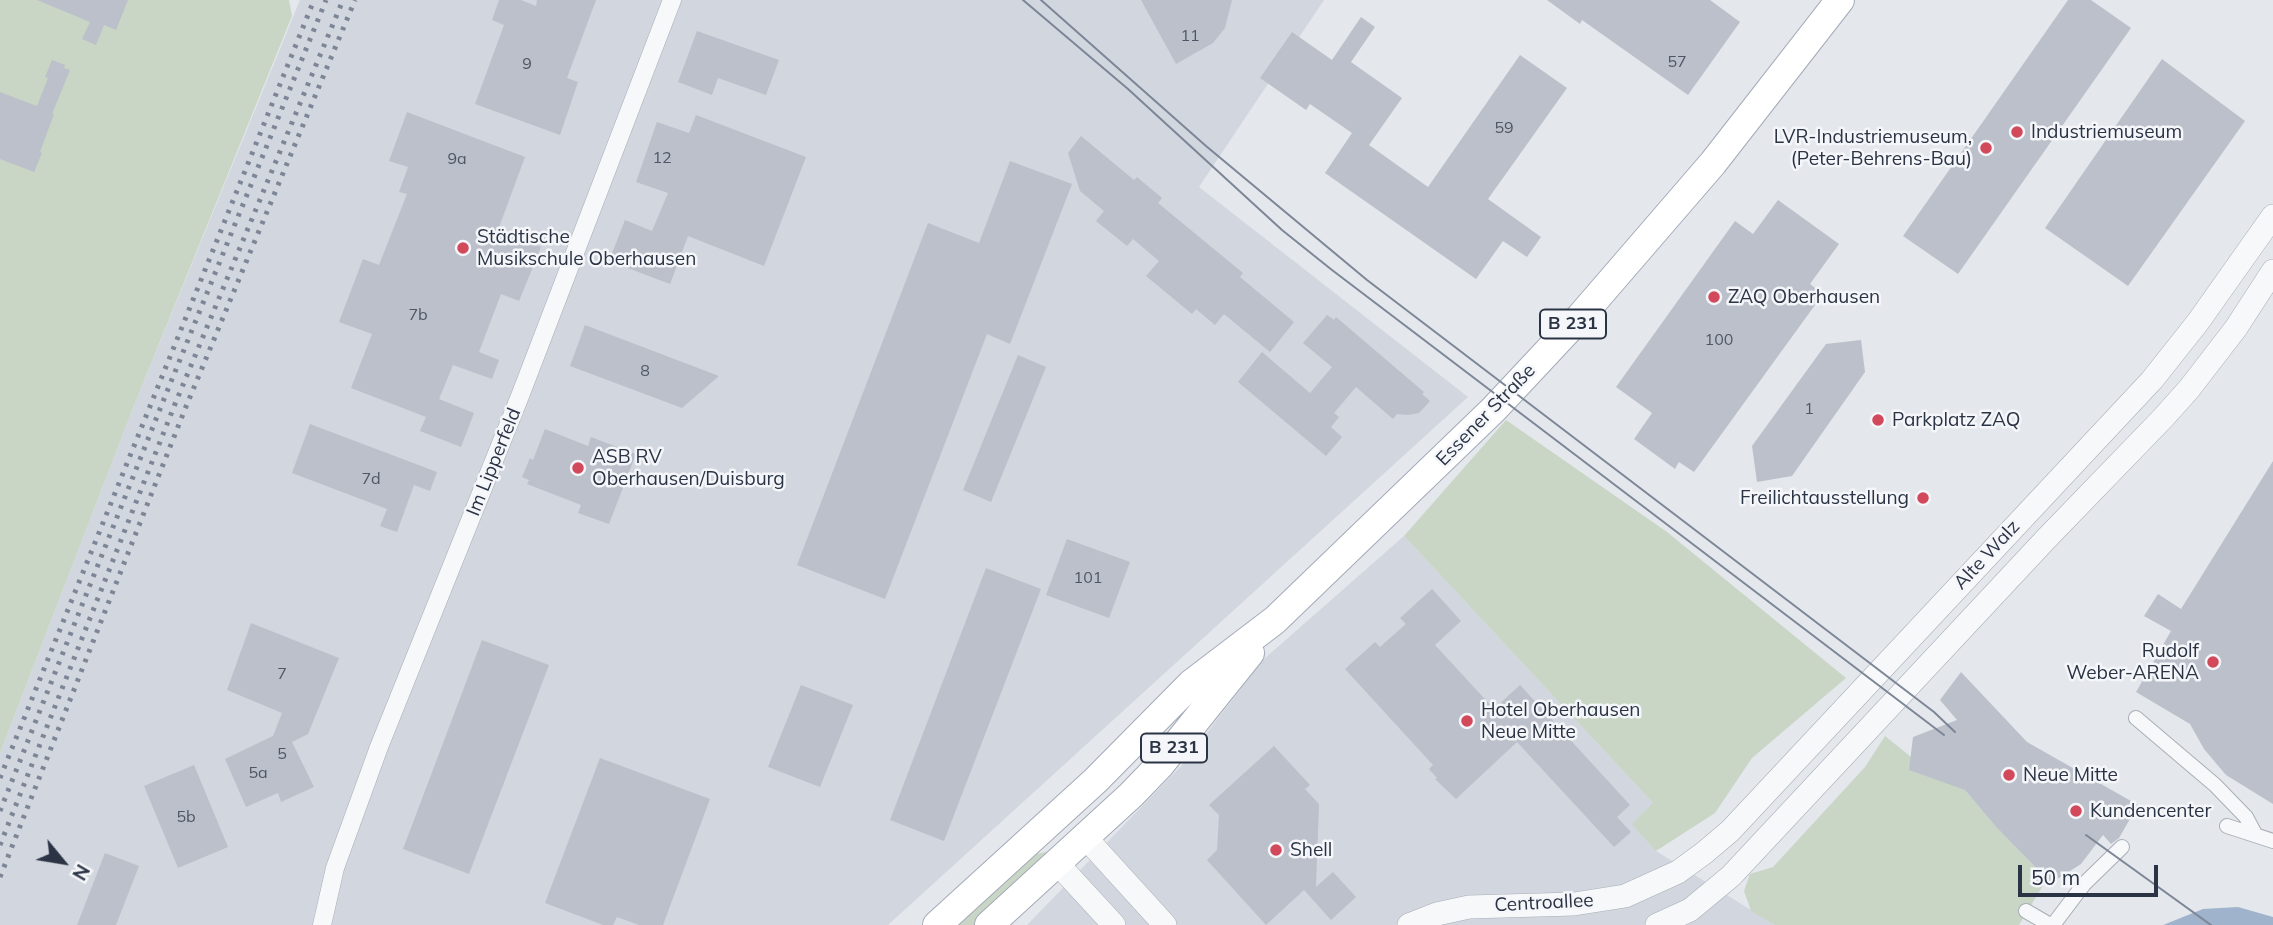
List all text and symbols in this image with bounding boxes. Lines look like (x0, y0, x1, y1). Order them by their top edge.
house number: 11 (1180, 26, 1200, 46)
house number: 57 (1667, 52, 1687, 72)
house number: 9 (522, 54, 532, 74)
house number: 59 (1494, 118, 1514, 138)
place label: Industriemuseum (2031, 121, 2182, 143)
marker: Industriemuseum (2009, 124, 2025, 140)
place label: LVR-Industriemuseum, (Peter-Behrens-Bau) (1774, 126, 1972, 170)
marker: LVR-Industriemuseum, (Peter-Behrens-Bau) (1978, 140, 1994, 156)
house number: 12 (652, 148, 672, 168)
house number: 9a (447, 149, 467, 169)
place label: Städtische Musikschule Oberhausen (477, 226, 696, 270)
marker: Städtische Musikschule Oberhausen (455, 240, 471, 256)
place label: ZAQ Oberhausen (1728, 286, 1880, 308)
marker: ZAQ Oberhausen (1706, 289, 1722, 305)
house number: 7b (408, 305, 428, 325)
road number: B 231 (1540, 310, 1606, 338)
house number: 100 (1705, 330, 1733, 350)
street label: Essener Straße (1432, 359, 1540, 471)
house number: 8 (640, 361, 650, 381)
house number: 1 (1804, 399, 1814, 419)
street label: Im Lipperfeld (462, 405, 526, 519)
place label: Parkplatz ZAQ (1892, 409, 2020, 431)
marker: Parkplatz ZAQ (1870, 412, 1886, 428)
place label: ASB RV Oberhausen/Duisburg (592, 446, 785, 490)
marker: ASB RV Oberhausen/Duisburg (570, 460, 586, 476)
house number: 7d (361, 469, 381, 489)
place label: Freilichtausstellung (1740, 487, 1909, 509)
marker: Freilichtausstellung (1915, 490, 1931, 506)
street label: Alte Walz (1949, 516, 2025, 594)
house number: 101 (1074, 568, 1102, 588)
place label: Rudolf Weber-ARENA (2066, 640, 2199, 684)
marker: Rudolf Weber-ARENA (2205, 654, 2221, 670)
house number: 7 (277, 664, 287, 684)
place label: Hotel Oberhausen Neue Mitte (1481, 699, 1640, 743)
marker: Hotel Oberhausen Neue Mitte (1459, 713, 1475, 729)
road number: B 231 (1141, 734, 1207, 762)
house number: 5 (277, 744, 287, 764)
house number: 5a (248, 763, 268, 783)
place label: Neue Mitte (2023, 764, 2118, 786)
marker: Neue Mitte (2001, 767, 2017, 783)
place label: Kundencenter (2090, 800, 2211, 822)
marker: Kundencenter (2068, 803, 2084, 819)
house number: 5b (176, 807, 196, 827)
north arrow (28, 827, 98, 897)
place label: Shell (1290, 839, 1332, 861)
marker: Shell (1268, 842, 1284, 858)
scale bar (2021, 852, 2161, 896)
text: N (67, 860, 95, 885)
text: 50 m (2031, 864, 2080, 890)
street label: Centroallee (1494, 889, 1594, 917)

